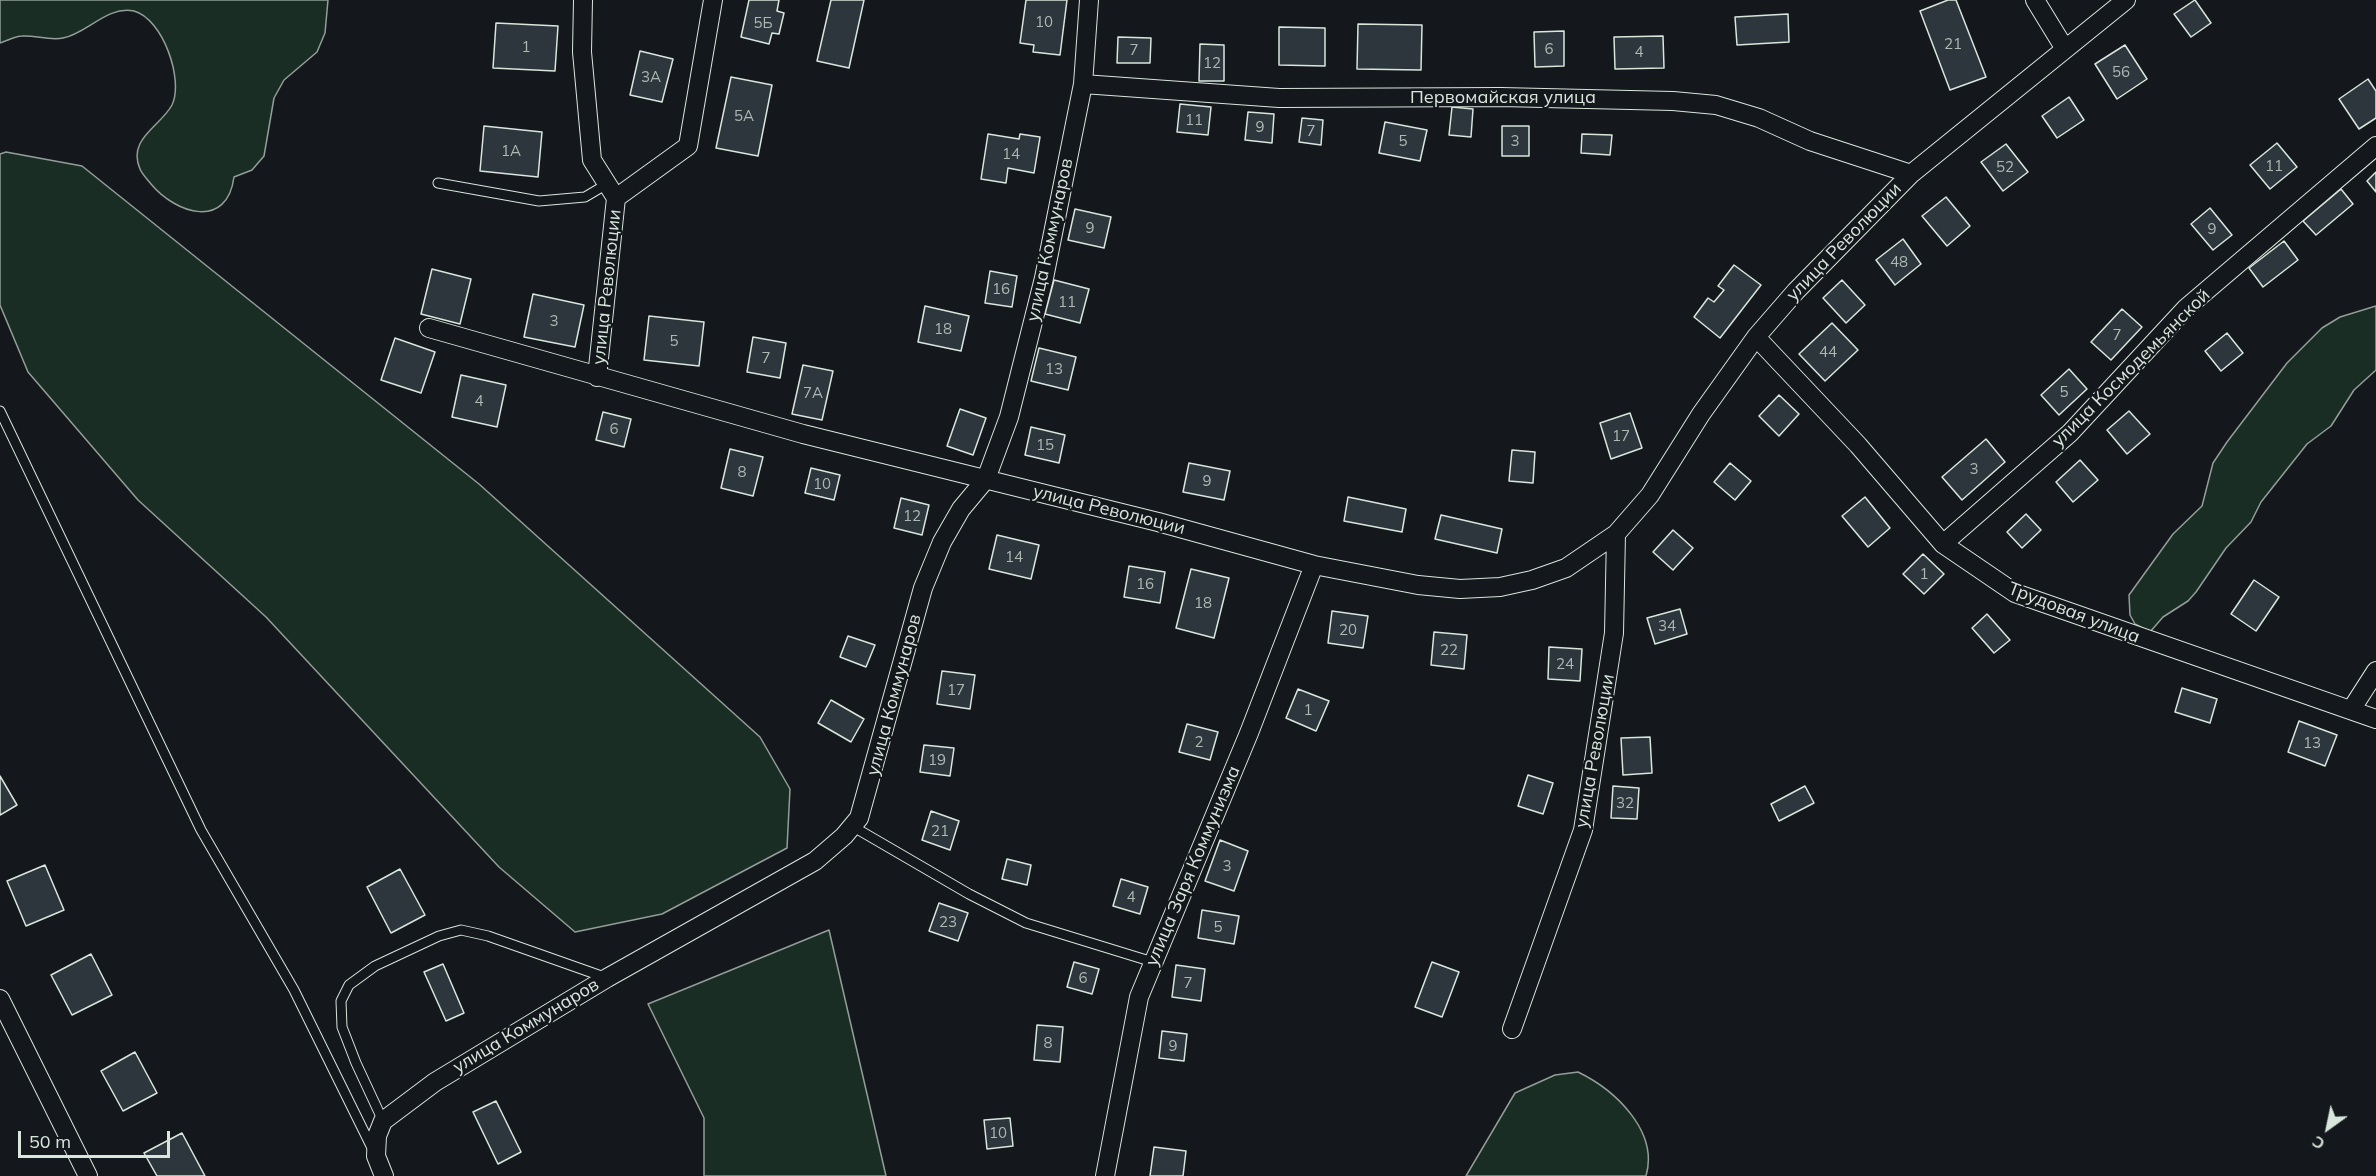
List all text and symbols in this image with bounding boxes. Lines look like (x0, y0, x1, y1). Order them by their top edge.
house number: 10 (1035, 13, 1053, 31)
house number: 5Б (753, 14, 773, 32)
house number: 21 (1944, 35, 1962, 53)
house number: 1 (522, 38, 530, 56)
house number: 6 (1545, 40, 1553, 58)
house number: 7 (1130, 41, 1138, 59)
house number: 4 (1635, 43, 1643, 61)
house number: 12 (1203, 54, 1221, 72)
house number: 56 (2112, 63, 2130, 81)
house number: 3А (641, 68, 661, 86)
street label: Первомайская улица (1410, 87, 1596, 109)
house number: 5А (734, 107, 754, 125)
house number: 11 (1185, 111, 1203, 129)
house number: 9 (1256, 118, 1264, 136)
house number: 7 (1307, 122, 1315, 140)
house number: 5 (1399, 132, 1407, 150)
house number: 3 (1511, 132, 1519, 150)
house number: 1А (501, 142, 521, 160)
house number: 14 (1002, 145, 1020, 163)
street label: улица Коммунаров (1022, 156, 1078, 324)
house number: 11 (2265, 157, 2283, 175)
house number: 52 (1996, 158, 2014, 176)
street label: улица Революции (1782, 178, 1906, 306)
street label: улица Революции (588, 208, 626, 366)
house number: 9 (1086, 219, 1094, 237)
house number: 9 (2208, 220, 2216, 238)
house number: 48 (1890, 253, 1908, 271)
house number: 16 (992, 280, 1010, 298)
street label: улица Космодемьянской (2047, 284, 2215, 452)
house number: 11 (1058, 293, 1076, 311)
house number: 3 (550, 312, 558, 330)
house number: 18 (934, 320, 952, 338)
house number: 7 (2113, 326, 2121, 344)
house number: 5 (670, 332, 678, 350)
house number: 44 (1819, 343, 1837, 361)
house number: 7 (762, 349, 770, 367)
house number: 13 (1045, 360, 1063, 378)
house number: 5 (2060, 383, 2068, 401)
house number: 7А (803, 384, 823, 402)
house number: 4 (475, 392, 483, 410)
house number: 6 (610, 420, 618, 438)
house number: 17 (1612, 427, 1630, 445)
house number: 15 (1036, 436, 1054, 454)
house number: 3 (1970, 460, 1978, 478)
house number: 8 (738, 463, 746, 481)
house number: 9 (1203, 472, 1211, 490)
house number: 10 (813, 475, 831, 493)
street label: улица Революции (1031, 481, 1187, 539)
house number: 12 (903, 507, 921, 525)
house number: 14 (1005, 548, 1023, 566)
house number: 1 (1920, 565, 1928, 583)
house number: 16 (1136, 575, 1154, 593)
street label: Трудовая улица (2005, 578, 2143, 648)
house number: 18 (1194, 594, 1212, 612)
street label: улица Коммунаров (862, 612, 926, 778)
house number: 34 (1658, 617, 1676, 635)
house number: 20 (1339, 621, 1357, 639)
house number: 22 (1440, 641, 1458, 659)
house number: 24 (1556, 655, 1574, 673)
street label: улица Революции (1571, 672, 1619, 830)
house number: 17 (947, 681, 965, 699)
house number: 1 (1304, 701, 1312, 719)
house number: 2 (1195, 733, 1203, 751)
house number: 13 (2303, 734, 2321, 752)
house number: 19 (928, 751, 946, 769)
street label: улица Заря Коммунизма (1141, 763, 1245, 969)
house number: 32 (1616, 794, 1634, 812)
house number: 21 (931, 822, 949, 840)
house number: 3 (1223, 857, 1231, 875)
house number: 4 (1127, 888, 1135, 906)
house number: 23 (939, 913, 957, 931)
house number: 5 (1214, 918, 1222, 936)
house number: 6 (1079, 969, 1087, 987)
street label: улица Коммунаров (449, 974, 603, 1078)
house number: 7 (1184, 974, 1192, 992)
house number: 8 (1044, 1034, 1052, 1052)
house number: 9 (1169, 1037, 1177, 1055)
north arrow (2298, 1098, 2358, 1158)
scale bar (21, 1119, 172, 1157)
house number: 10 (989, 1124, 1007, 1142)
text: 50 m (29, 1130, 71, 1153)
text: С (2308, 1132, 2328, 1154)

